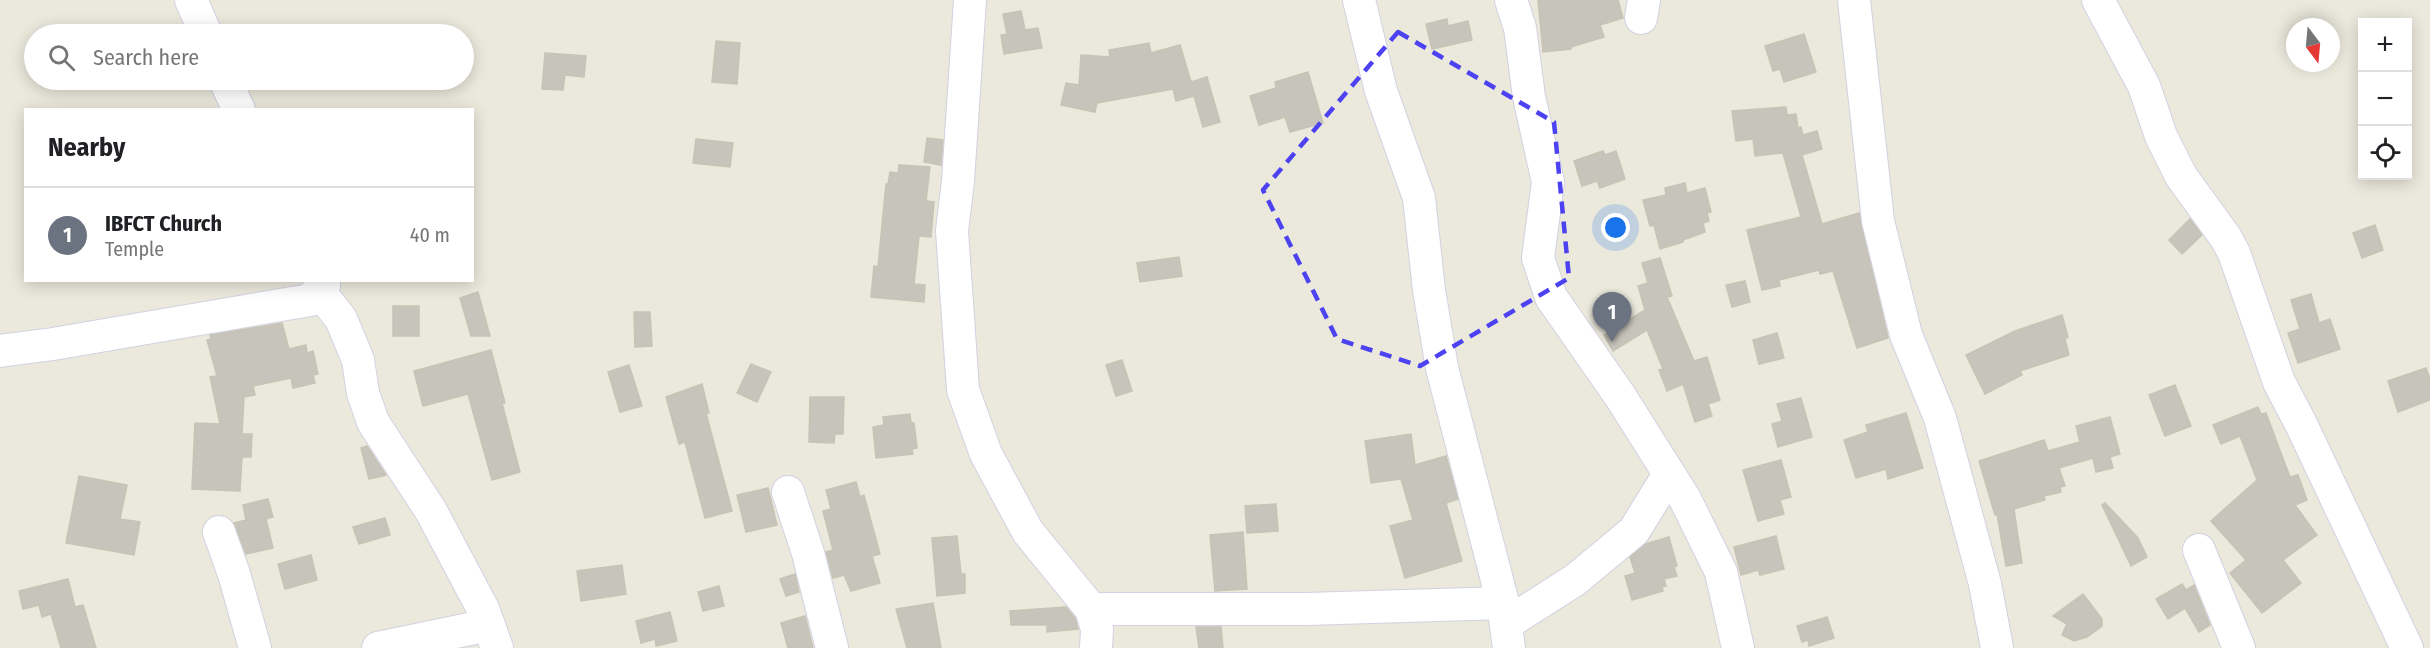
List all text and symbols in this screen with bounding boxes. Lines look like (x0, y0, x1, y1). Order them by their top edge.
north arrow (2286, 18, 2340, 72)
map controls (2358, 18, 2412, 180)
button: + (2358, 18, 2412, 72)
search box (24, 24, 474, 90)
icon: search (45, 41, 78, 74)
text: Search here (93, 44, 199, 71)
button: − (2358, 72, 2412, 126)
button: locate (2358, 126, 2412, 180)
text: Nearby (48, 132, 125, 163)
text: IBFCT Church (105, 210, 222, 237)
your location (1601, 213, 1630, 242)
text: 1 (63, 223, 72, 247)
text: 40 m (410, 223, 450, 247)
text: Temple (105, 237, 164, 261)
pin: 1 (1592, 292, 1632, 342)

